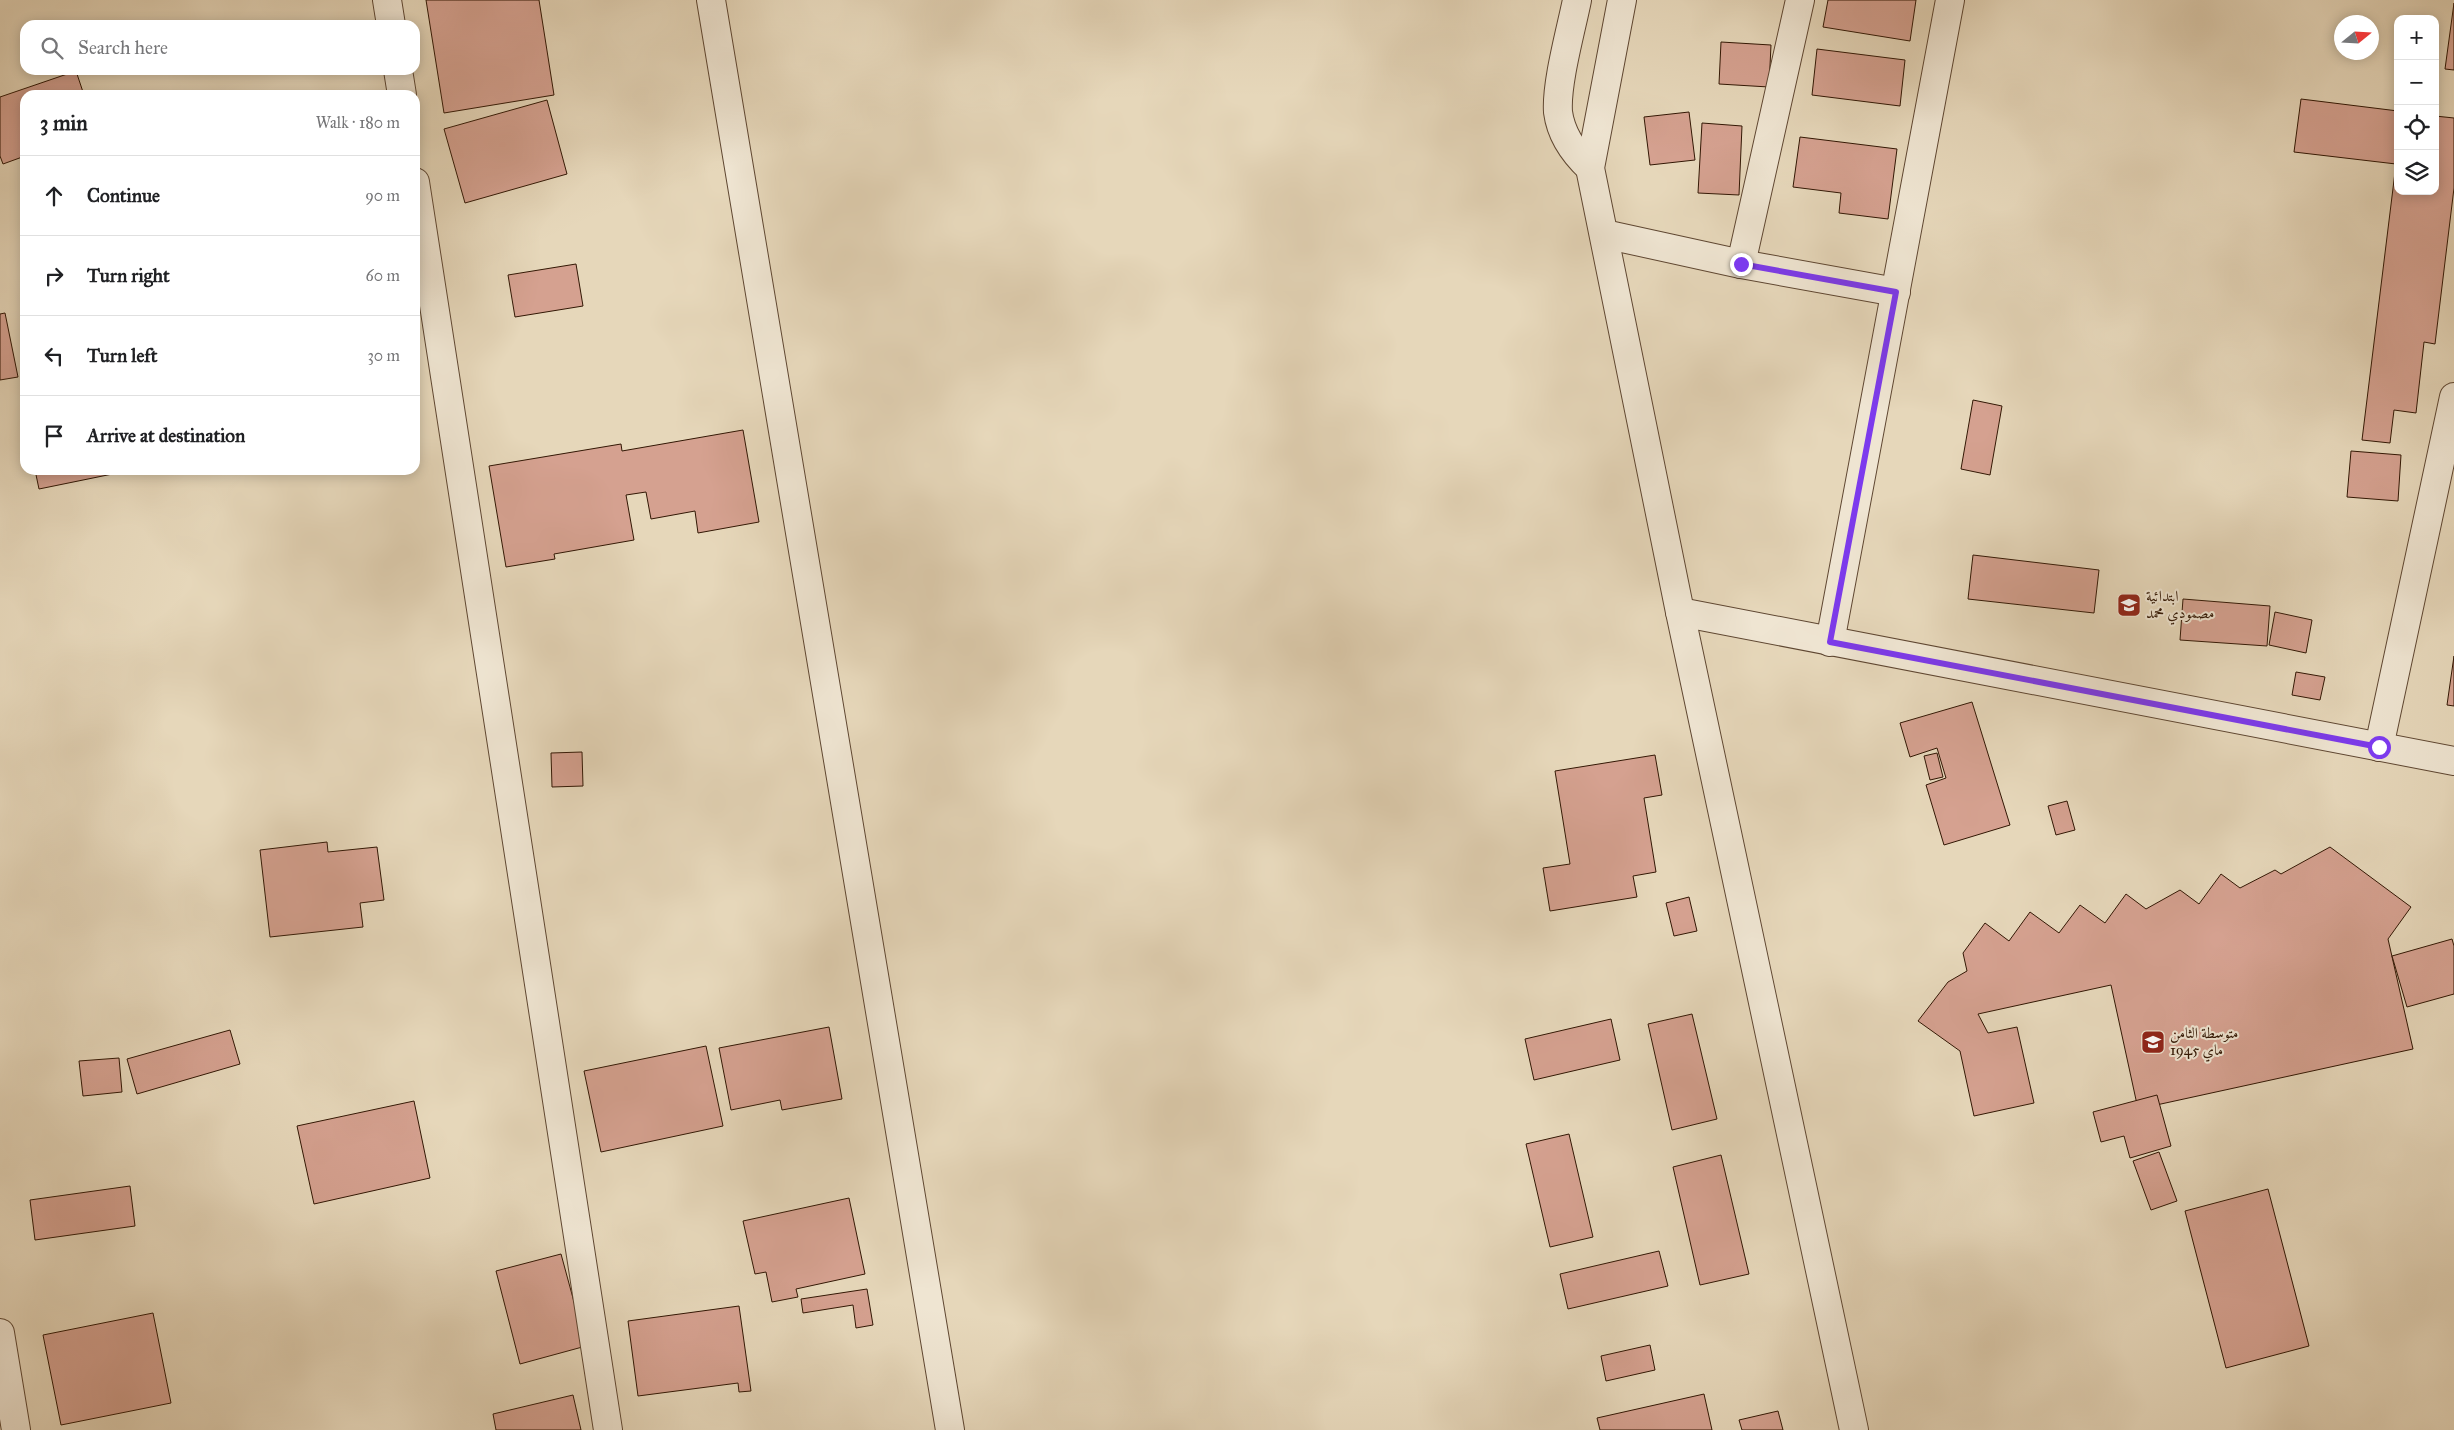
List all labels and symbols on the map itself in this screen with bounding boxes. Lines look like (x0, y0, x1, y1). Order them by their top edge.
north arrow (2334, 15, 2379, 60)
route end (1730, 253, 1753, 276)
place label: ابتدائية مصمودي محمد (2146, 587, 2214, 625)
school or university icon: ابتدائية مصمودي محمد (2116, 592, 2142, 618)
route start (2368, 736, 2391, 759)
place label: متوسطة الثامن ماي 1945 (2170, 1024, 2238, 1062)
school or university icon: متوسطة الثامن ماي 1945 (2140, 1029, 2166, 1055)

